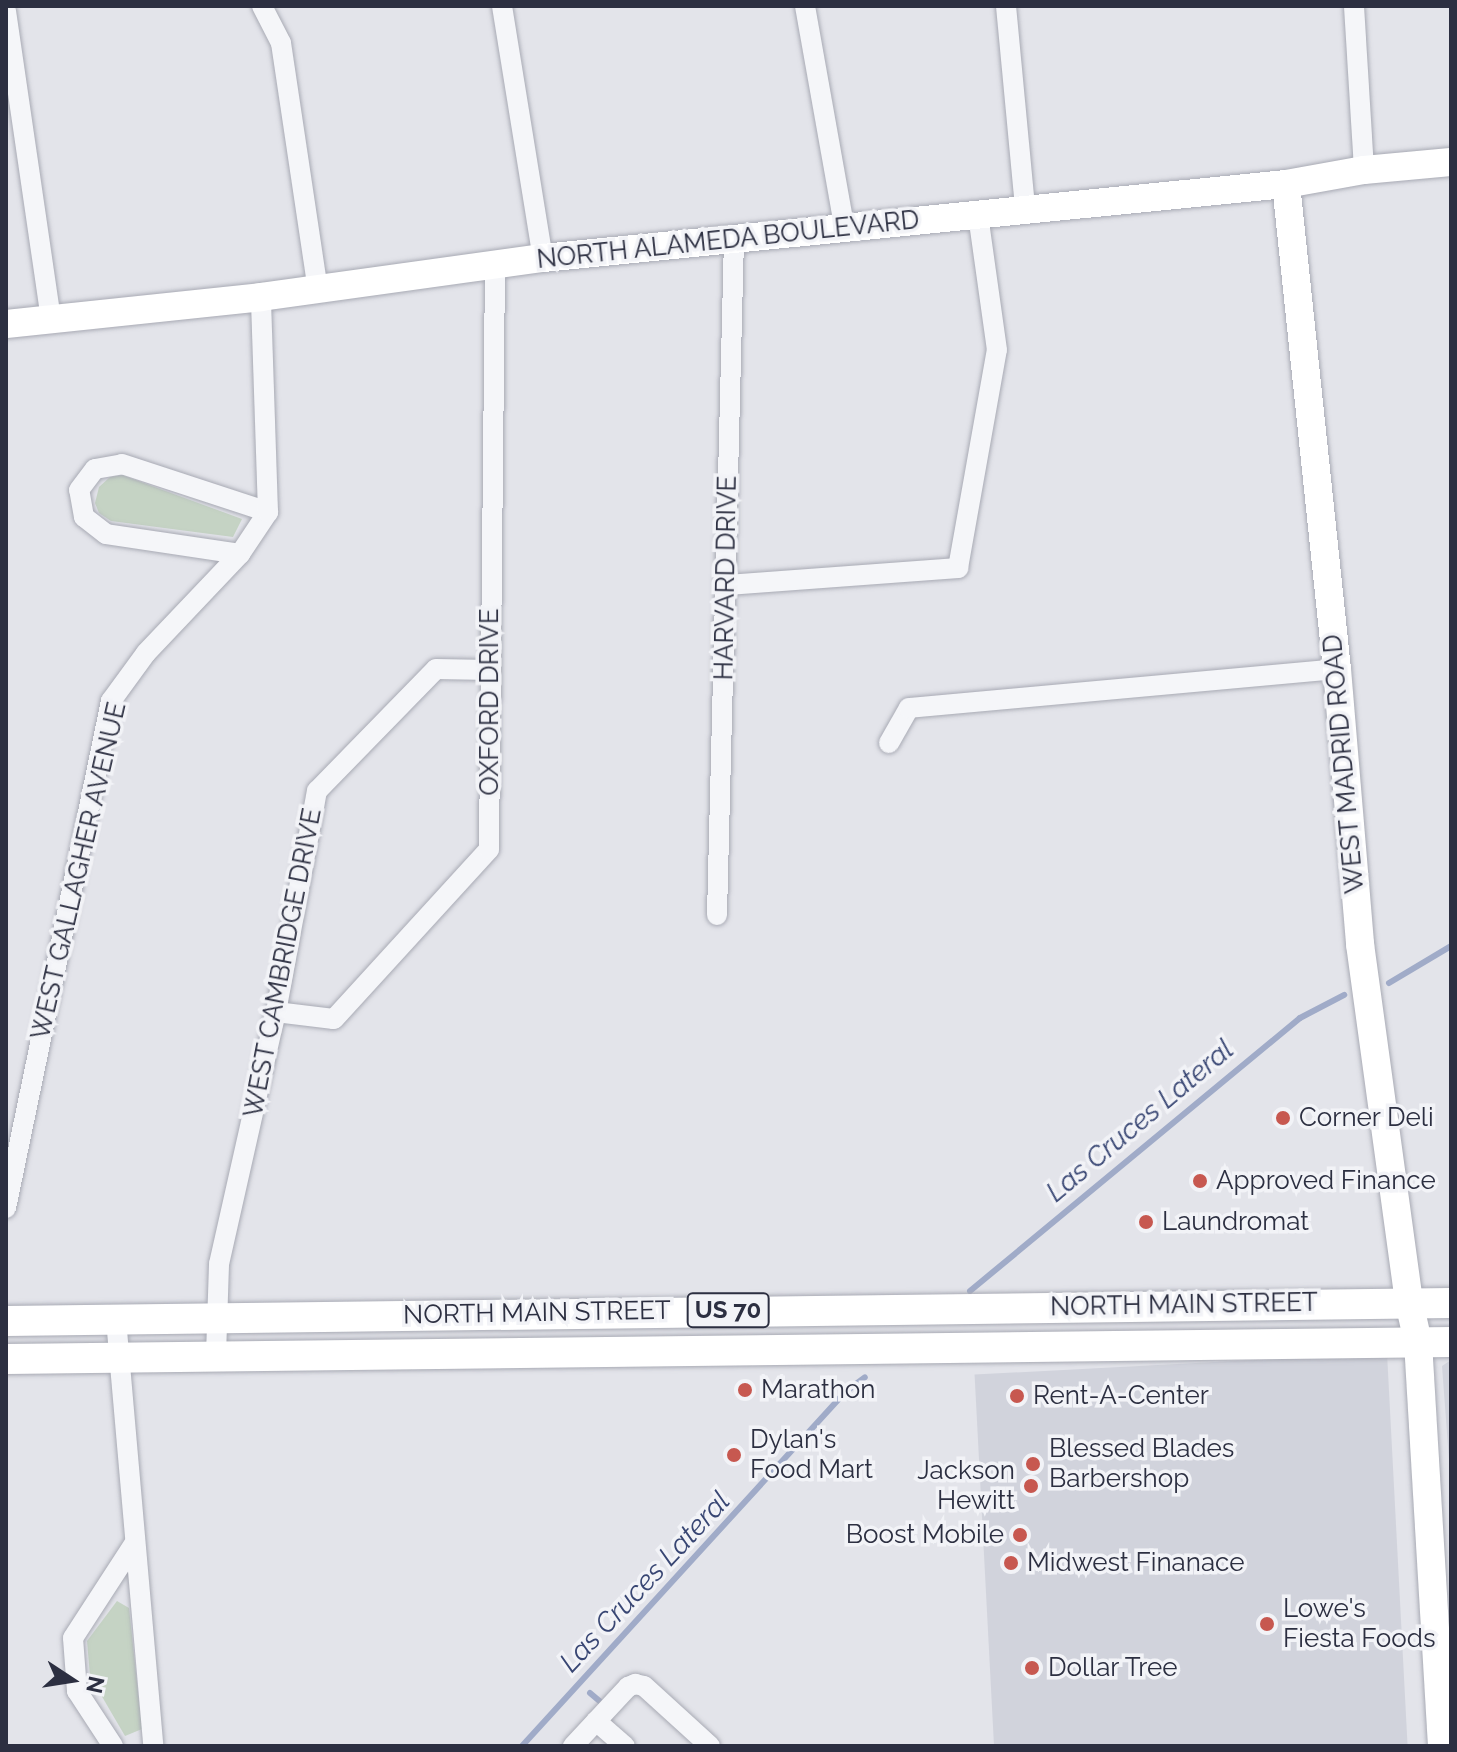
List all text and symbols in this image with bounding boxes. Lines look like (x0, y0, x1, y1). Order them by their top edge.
street label: NORTH ALAMEDA BOULEVARD (534, 204, 922, 276)
street label: HARVARD DRIVE (709, 475, 743, 681)
street label: OXFORD DRIVE (474, 608, 506, 796)
street label: WEST MADRID ROAD (1317, 633, 1371, 895)
street label: WEST GALLAGHER AVENUE (25, 699, 133, 1043)
street label: WEST CAMBRIDGE DRIVE (238, 805, 328, 1121)
water label: Las Cruces Lateral (1040, 1033, 1240, 1209)
place label: Corner Deli (1299, 1102, 1434, 1134)
marker: Corner Deli (1274, 1109, 1292, 1127)
place label: Approved Finance (1216, 1165, 1436, 1197)
marker: Approved Finance (1191, 1172, 1209, 1190)
place label: Laundromat (1162, 1206, 1309, 1238)
marker: Laundromat (1137, 1213, 1155, 1231)
street label: NORTH MAIN STREET (1050, 1287, 1318, 1323)
road number: US 70 (686, 1290, 770, 1330)
street label: NORTH MAIN STREET (403, 1295, 671, 1331)
place label: Marathon (761, 1374, 875, 1406)
place label: Rent-A-Center (1033, 1380, 1209, 1412)
marker: Marathon (736, 1381, 754, 1399)
marker: Rent-A-Center (1008, 1387, 1026, 1405)
place label: Dylan's Food Mart (750, 1424, 873, 1486)
place label: Blessed Blades Barbershop (1049, 1433, 1234, 1494)
marker: Dylan's Food Mart (725, 1446, 743, 1464)
place label: Jackson Hewitt (917, 1455, 1015, 1516)
marker: Blessed Blades Barbershop (1024, 1455, 1042, 1473)
marker: Jackson Hewitt (1022, 1477, 1040, 1495)
water label: Las Cruces Lateral (553, 1485, 737, 1679)
place label: Boost Mobile (846, 1519, 1004, 1551)
marker: Boost Mobile (1011, 1526, 1029, 1544)
place label: Midwest Finanace (1027, 1547, 1245, 1579)
marker: Midwest Finanace (1002, 1554, 1020, 1572)
place label: Lowe's Fiesta Foods (1283, 1593, 1435, 1654)
marker: Lowe's Fiesta Foods (1258, 1615, 1276, 1633)
north arrow (32, 1640, 112, 1720)
place label: Dollar Tree (1048, 1652, 1179, 1684)
marker: Dollar Tree (1023, 1659, 1041, 1677)
text: N (81, 1674, 110, 1696)

